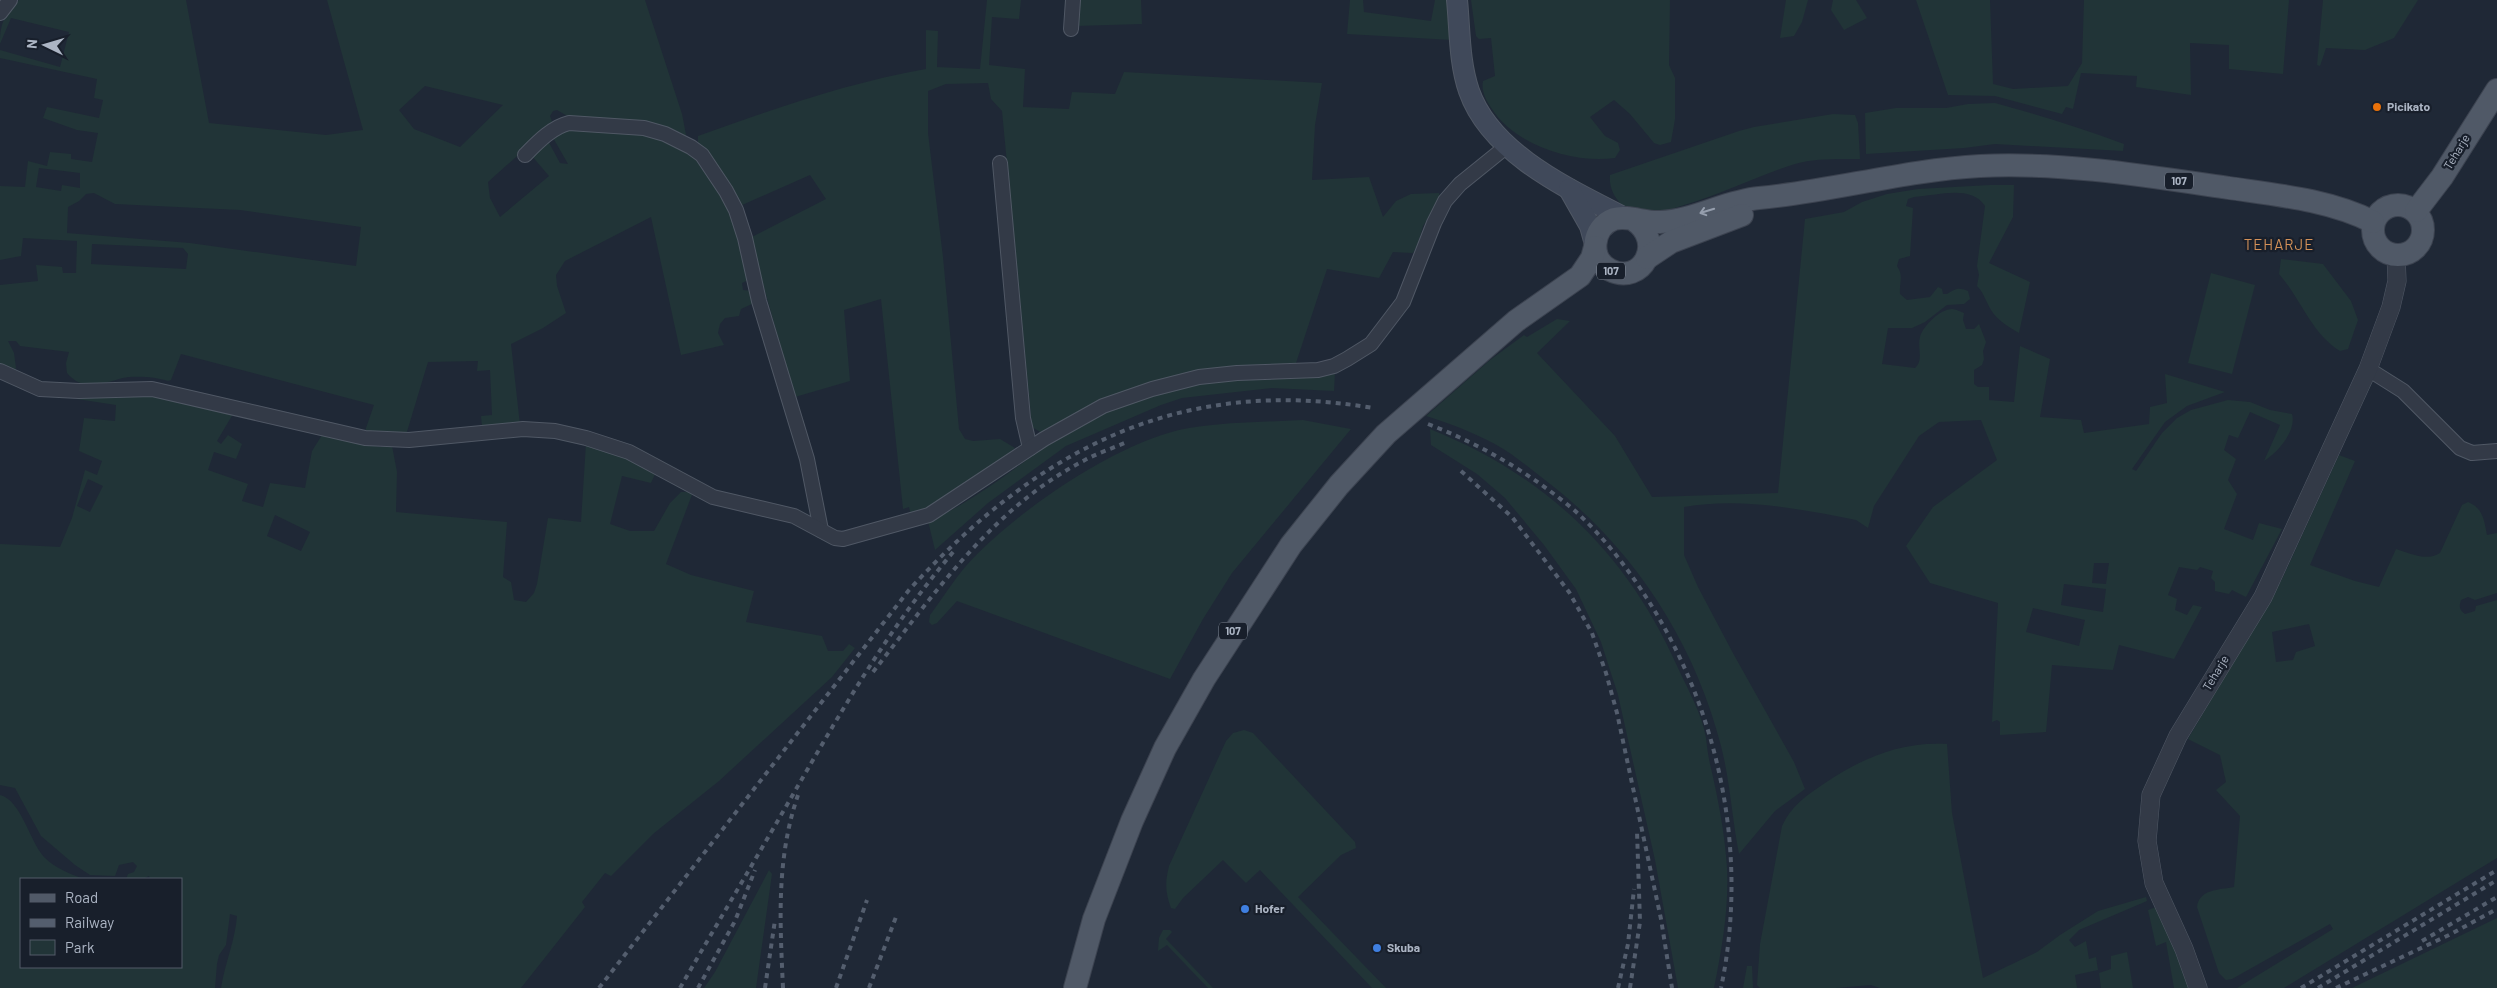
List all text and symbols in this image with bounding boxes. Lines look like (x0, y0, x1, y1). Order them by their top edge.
north arrow (20, 20, 70, 70)
text: N (23, 38, 40, 49)
place label: Picikato (2387, 99, 2431, 113)
marker: Picikato (2371, 101, 2383, 113)
street label: Teharje (2440, 131, 2472, 172)
road number: 107 (2165, 172, 2193, 190)
one-way arrow (1700, 206, 1716, 216)
district label: TEHARJE (2244, 235, 2314, 253)
road number: 107 (1597, 262, 1625, 280)
road number: 107 (1219, 622, 1247, 640)
street label: Teharje (2199, 652, 2231, 693)
legend (20, 878, 182, 968)
text: Road (65, 888, 98, 906)
place label: Hofer (1255, 901, 1285, 915)
marker: Hofer (1239, 903, 1251, 915)
text: Railway (65, 913, 114, 931)
text: Park (65, 938, 95, 956)
place label: Skuba (1387, 940, 1420, 954)
marker: Skuba (1371, 942, 1383, 954)

